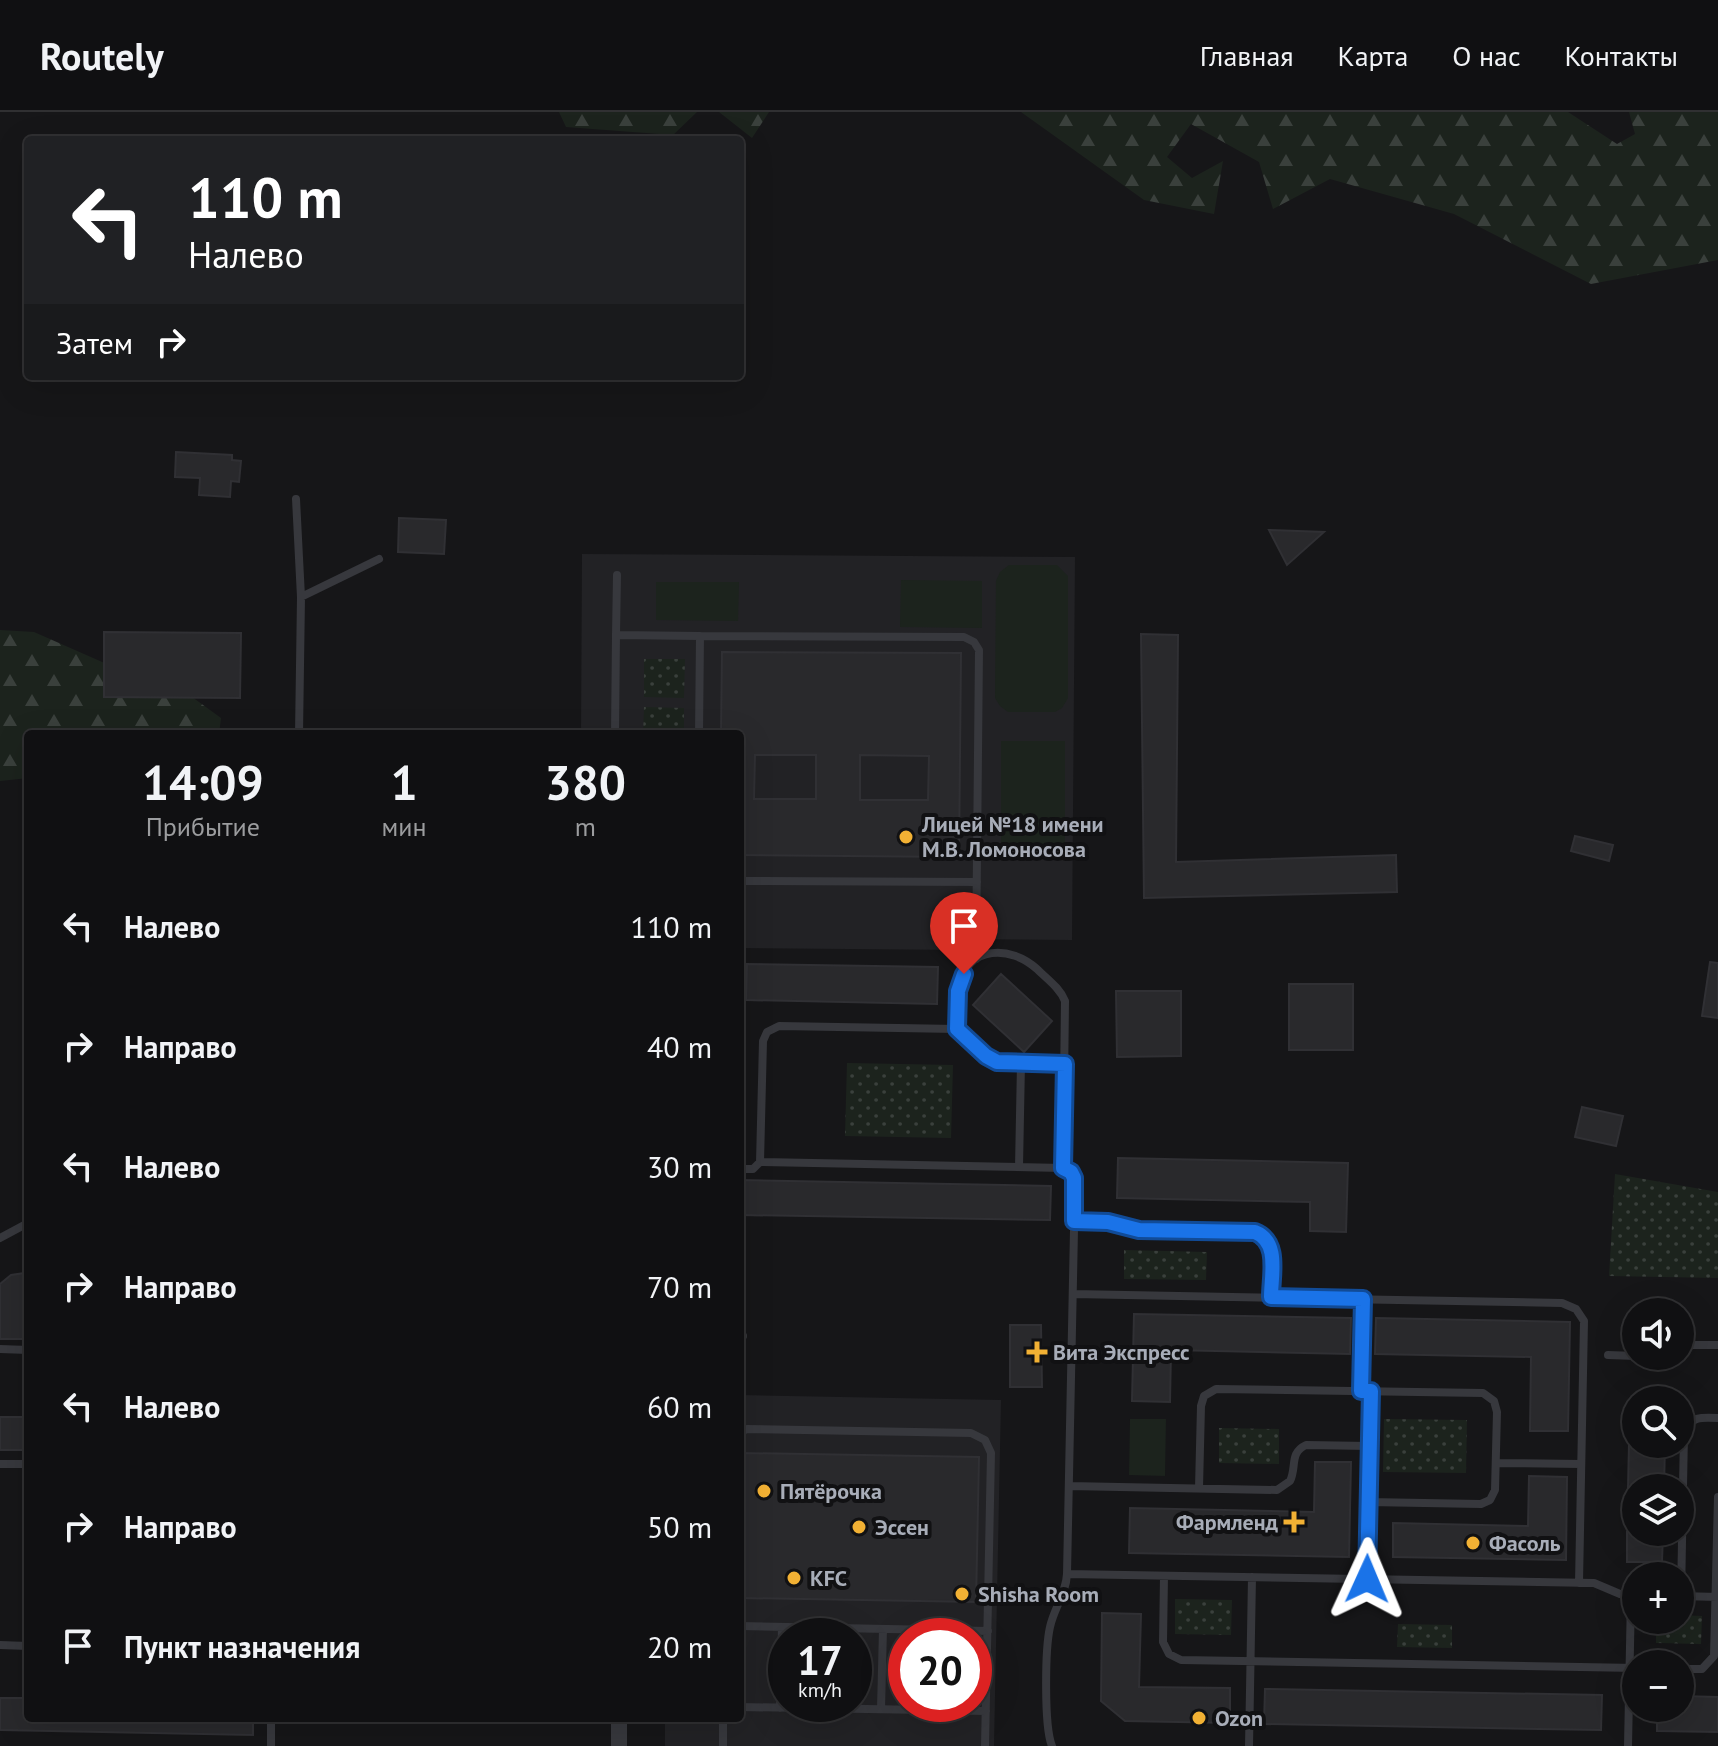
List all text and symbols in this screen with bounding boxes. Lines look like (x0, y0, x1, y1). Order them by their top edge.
text: Routely (40, 31, 164, 80)
text: Главная (1200, 37, 1294, 74)
text: Карта (1338, 37, 1408, 74)
text: О нас (1452, 37, 1521, 74)
text: Контакты (1565, 37, 1678, 74)
text: 110 m (188, 161, 343, 233)
icon: left (56, 168, 160, 272)
text: Налево (188, 231, 304, 278)
icon: right (149, 320, 193, 364)
text: Затем (56, 323, 133, 362)
text: 14:09 (142, 751, 264, 813)
text: 1 (390, 751, 418, 813)
text: 380 (544, 751, 626, 813)
text: Прибытие (146, 810, 260, 843)
text: мин (382, 810, 427, 843)
text: m (575, 810, 596, 843)
place label: Лицей №18 имени М.В. Ломоносова (921, 810, 1103, 863)
marker: Лицей №18 имени М.В. Ломоносова (897, 828, 915, 846)
pin (930, 892, 998, 974)
icon: left (56, 904, 100, 948)
icon: arrive (942, 904, 986, 948)
text: Налево (124, 907, 220, 946)
text: 110 m (631, 907, 712, 946)
icon: right (56, 1024, 100, 1068)
text: Направо (124, 1027, 237, 1066)
text: 40 m (647, 1027, 712, 1066)
icon: left (56, 1144, 100, 1188)
text: Налево (124, 1147, 220, 1186)
text: 30 m (647, 1147, 712, 1186)
icon: right (56, 1264, 100, 1308)
text: Направо (124, 1267, 237, 1306)
text: 70 m (647, 1267, 712, 1306)
map controls (1622, 1298, 1694, 1722)
button: sound (1622, 1298, 1694, 1370)
place label: Вита Экспресс (1053, 1338, 1190, 1366)
marker: Вита Экспресс (1028, 1343, 1046, 1361)
icon: left (56, 1384, 100, 1428)
button: search (1622, 1386, 1694, 1458)
text: Налево (124, 1387, 220, 1426)
text: 60 m (647, 1387, 712, 1426)
button: layers (1622, 1474, 1694, 1546)
place label: Пятёрочка (780, 1477, 882, 1505)
marker: Пятёрочка (755, 1482, 773, 1500)
icon: right (56, 1504, 100, 1548)
text: Направо (124, 1507, 237, 1546)
text: 50 m (647, 1507, 712, 1546)
place label: Фармленд (1176, 1508, 1279, 1536)
place label: Эссен (875, 1513, 929, 1541)
marker: Фармленд (1285, 1513, 1303, 1531)
marker: Эссен (850, 1518, 868, 1536)
place label: Фасоль (1489, 1529, 1561, 1557)
marker: Фасоль (1464, 1534, 1482, 1552)
position arrow (1325, 1537, 1409, 1621)
button: + (1622, 1562, 1694, 1634)
place label: KFC (810, 1564, 847, 1592)
marker: KFC (785, 1569, 803, 1587)
place label: Shisha Room (978, 1580, 1099, 1608)
marker: Shisha Room (953, 1585, 971, 1603)
speed limit sign: 20 (888, 1618, 992, 1722)
icon: arrive (56, 1624, 100, 1668)
text: Пункт назначения (124, 1627, 360, 1666)
text: 20 m (647, 1627, 712, 1666)
text: 17 (797, 1634, 843, 1686)
button: − (1622, 1650, 1694, 1722)
text: km/h (798, 1677, 842, 1703)
place label: Ozon (1215, 1704, 1263, 1732)
marker: Ozon (1190, 1709, 1208, 1727)

